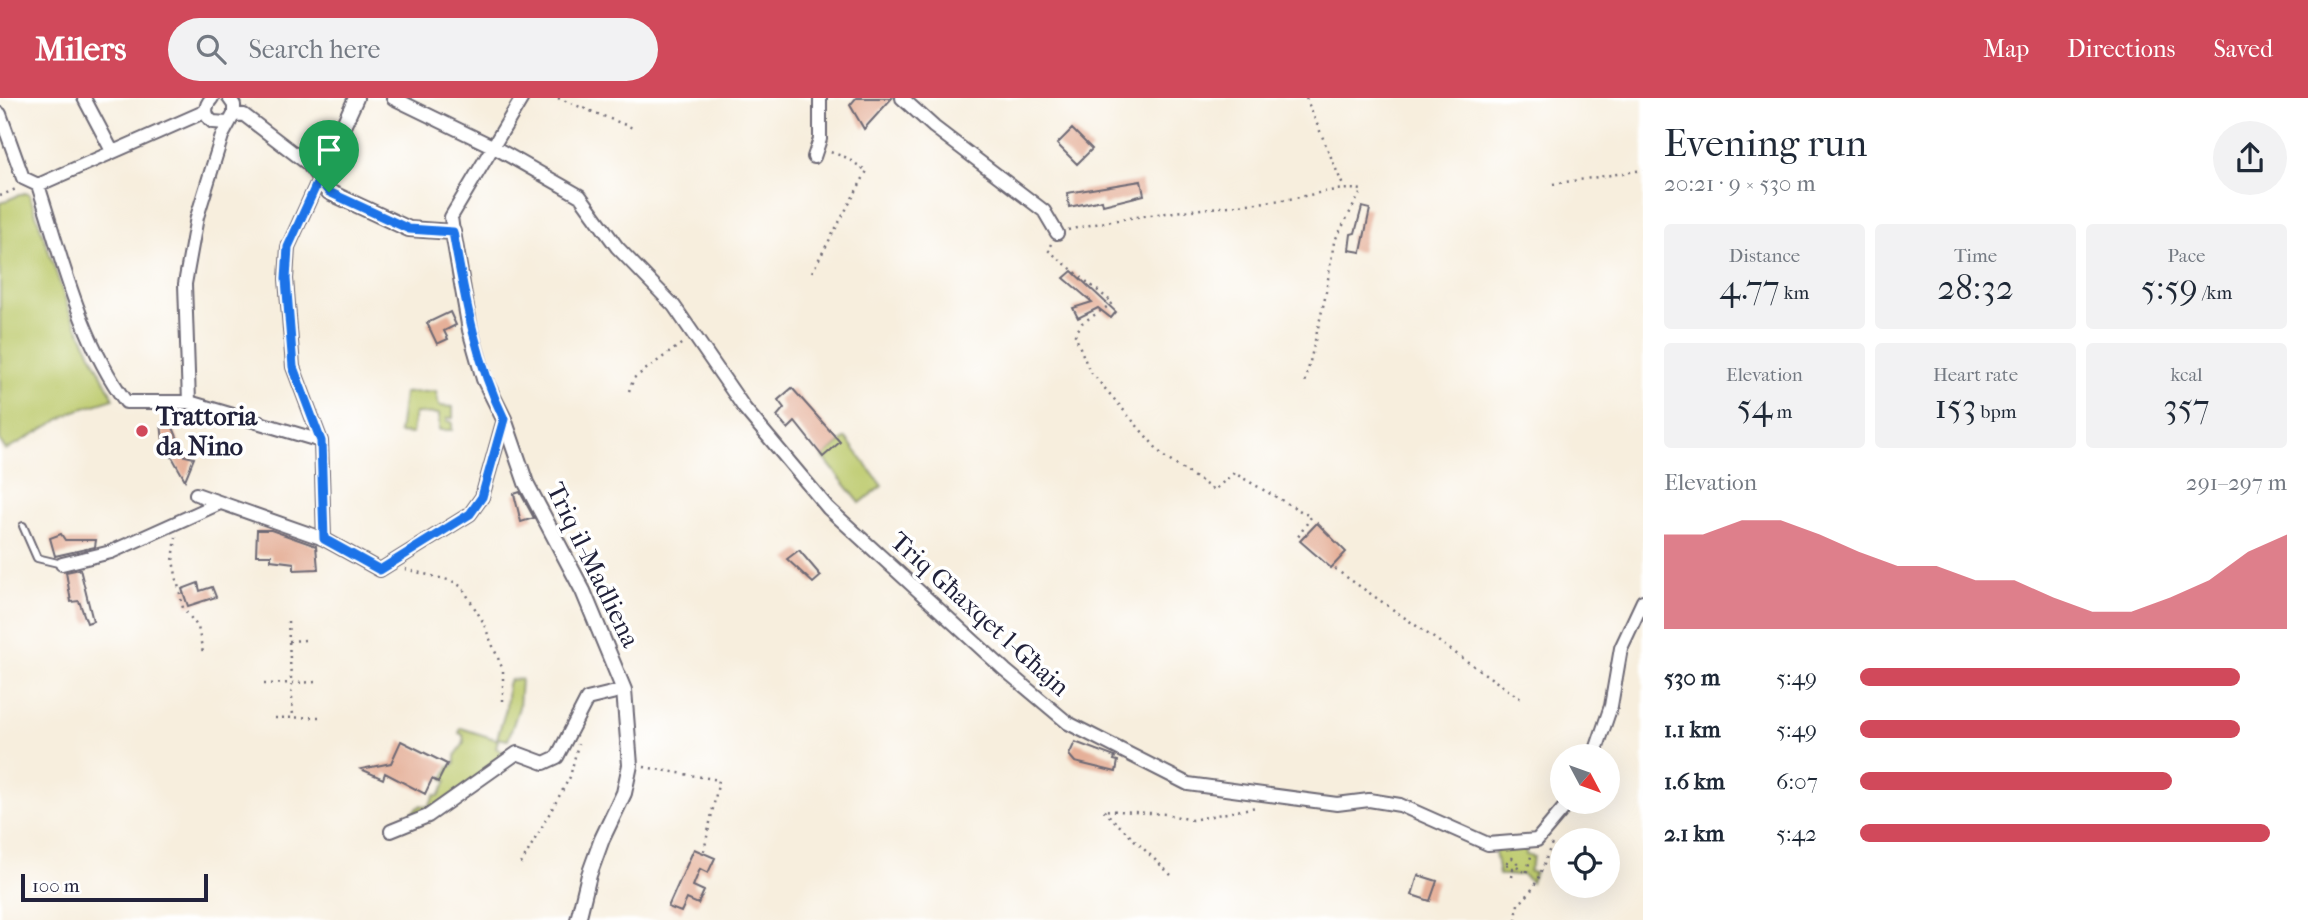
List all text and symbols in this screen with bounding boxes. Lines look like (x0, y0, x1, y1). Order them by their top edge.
search box (168, 18, 658, 81)
text: Milers (35, 30, 126, 69)
icon: search (192, 30, 230, 68)
text: Search here (248, 34, 380, 65)
text: Map (1983, 35, 2029, 63)
text: Directions (2067, 35, 2175, 63)
text: Saved (2213, 35, 2273, 63)
pin (299, 120, 359, 192)
text: Evening run (1664, 121, 1867, 166)
button: share (2213, 121, 2287, 195)
icon: arrive (310, 131, 348, 169)
text: 20:21 · 9 × 530 m (1664, 170, 1816, 197)
text: Distance (1729, 245, 1800, 267)
text: Time (1954, 245, 1997, 267)
text: Pace (2168, 245, 2205, 267)
text: 4.77 (1720, 267, 1780, 308)
text: 28:32 (1937, 267, 2014, 308)
text: 5:59 (2141, 267, 2198, 308)
text: km (1780, 282, 1809, 304)
text: /km (2198, 282, 2232, 304)
text: Elevation (1726, 364, 1803, 386)
text: Heart rate (1933, 364, 2018, 386)
text: kcal (2171, 364, 2202, 386)
text: 54 (1737, 386, 1772, 427)
text: 153 (1935, 386, 1976, 427)
text: 357 (2163, 386, 2210, 427)
place label: Trattoria da Nino (155, 401, 258, 462)
text: m (1772, 401, 1792, 423)
text: bpm (1976, 401, 2016, 423)
marker: Trattoria da Nino (134, 423, 150, 439)
text: Elevation (1664, 469, 1757, 496)
text: 291–297 m (2186, 469, 2287, 496)
street label: Triq il-Madliena (540, 477, 647, 653)
street label: Triq Għaxqet l-Għajn (884, 526, 1076, 702)
text: 530 m (1664, 664, 1720, 691)
text: 5:49 (1776, 664, 1817, 691)
text: 1.1 km (1664, 716, 1721, 743)
text: 5:49 (1776, 716, 1817, 743)
north arrow (1550, 744, 1620, 814)
map controls (1550, 744, 1620, 898)
text: 1.6 km (1664, 768, 1725, 795)
text: 6:07 (1776, 768, 1818, 795)
text: 2.1 km (1664, 820, 1724, 847)
text: 5:42 (1776, 820, 1817, 847)
button: locate (1550, 828, 1620, 898)
scale bar (21, 871, 208, 903)
text: 100 m (32, 875, 80, 897)

